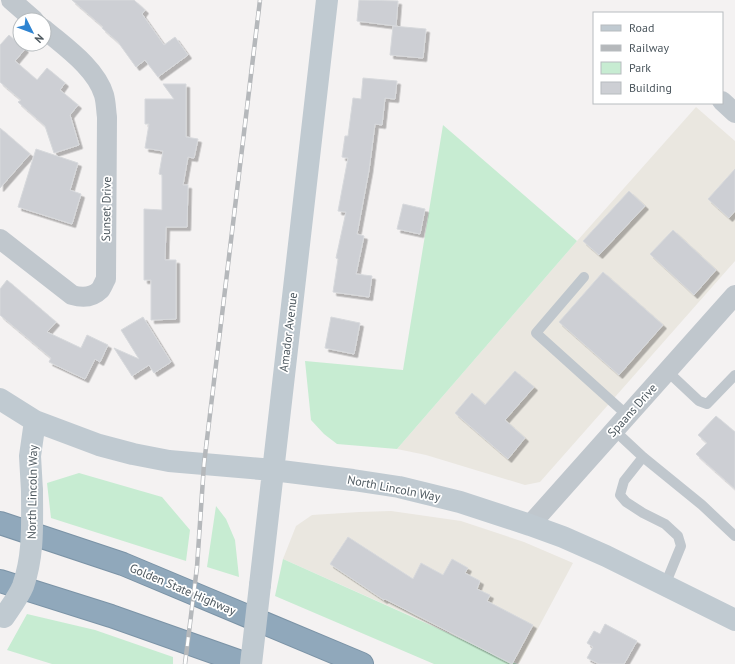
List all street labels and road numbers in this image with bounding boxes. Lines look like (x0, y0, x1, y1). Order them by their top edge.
street label: Sunset Drive (98, 177, 114, 241)
street label: Amador Avenue (276, 291, 300, 373)
street label: Spaans Drive (604, 380, 660, 440)
street label: North Lincoln Way (24, 444, 40, 539)
street label: North Lincoln Way (346, 472, 442, 504)
street label: Golden State Highway (128, 560, 239, 618)

